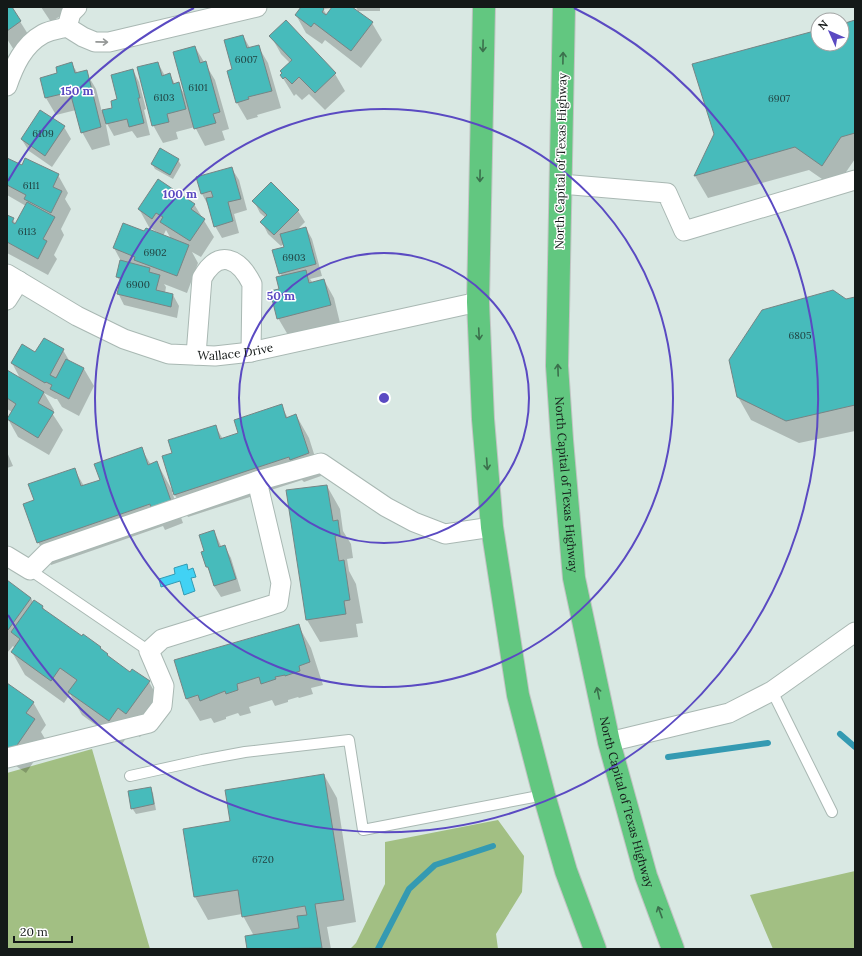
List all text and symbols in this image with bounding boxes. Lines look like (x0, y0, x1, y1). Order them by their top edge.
north arrow (810, 12, 850, 52)
text: N (815, 17, 831, 33)
one-way arrow (95, 38, 108, 46)
one-way arrow (479, 39, 487, 52)
one-way arrow (560, 52, 567, 65)
house number: 6007 (235, 53, 258, 66)
street label: North Capital of Texas Highway (551, 72, 570, 249)
house number: 6101 (188, 81, 208, 94)
text: 150 m (60, 83, 94, 98)
house number: 6103 (153, 91, 175, 104)
house number: 6907 (768, 92, 790, 105)
house number: 6109 (32, 127, 54, 140)
one-way arrow (477, 169, 484, 182)
house number: 6111 (23, 179, 40, 192)
text: 100 m (163, 186, 197, 201)
house number: 6113 (18, 225, 37, 238)
house number: 6902 (143, 246, 167, 259)
house number: 6903 (282, 251, 306, 264)
house number: 6900 (126, 278, 150, 291)
text: 50 m (267, 288, 295, 303)
one-way arrow (476, 327, 483, 340)
house number: 6805 (788, 329, 812, 342)
street label: Wallace Drive (197, 339, 275, 363)
one-way arrow (554, 364, 562, 377)
centre of rings (377, 391, 391, 405)
street label: North Capital of Texas Highway (552, 396, 582, 574)
one-way arrow (483, 457, 490, 470)
one-way arrow (593, 687, 601, 700)
street label: North Capital of Texas Highway (597, 715, 658, 890)
house number: 6720 (252, 853, 274, 866)
one-way arrow (655, 907, 663, 919)
scale bar (14, 918, 72, 944)
text: 20 m (20, 924, 48, 939)

